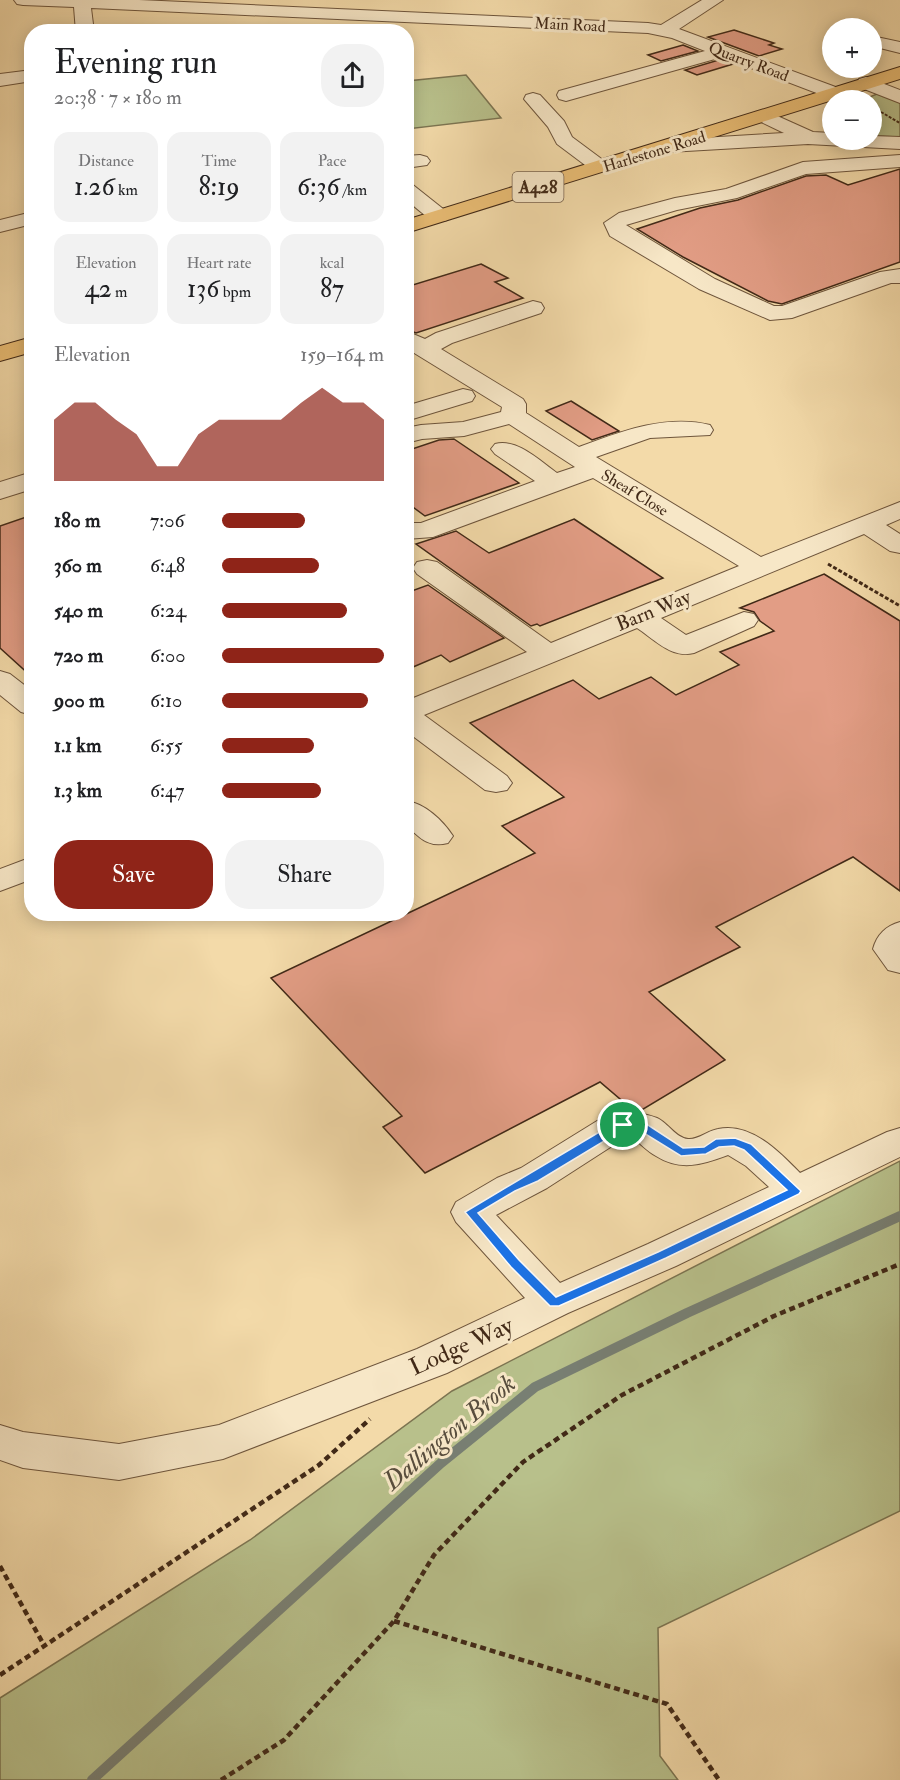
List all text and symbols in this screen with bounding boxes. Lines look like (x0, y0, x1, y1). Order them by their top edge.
street label: Main Road (534, 13, 606, 37)
map controls (822, 18, 882, 150)
button: + (822, 18, 882, 78)
street label: Quarry Road (706, 38, 792, 86)
text: Evening run (54, 42, 217, 83)
button: share (321, 44, 384, 107)
text: 20:38 · 7 × 180 m (54, 85, 182, 110)
button: − (822, 90, 882, 150)
street label: Harlestone Road (601, 127, 708, 177)
text: Distance (78, 151, 134, 171)
text: Time (202, 151, 236, 171)
text: Pace (318, 151, 346, 171)
text: 1.26 (74, 171, 115, 203)
text: 8:19 (198, 171, 240, 203)
text: 6:36 (297, 171, 340, 203)
road number: A428 (512, 172, 564, 202)
text: km (115, 180, 138, 200)
text: /km (340, 180, 367, 200)
text: Elevation (76, 253, 136, 273)
text: Heart rate (186, 253, 252, 273)
text: kcal (320, 253, 344, 273)
text: 42 (85, 273, 112, 305)
text: 136 (187, 273, 219, 305)
text: 87 (320, 273, 344, 305)
text: m (112, 282, 127, 302)
text: bpm (219, 282, 251, 302)
text: Elevation (54, 342, 130, 367)
text: 159–164 m (300, 342, 384, 367)
street label: Sheaf Close (597, 465, 672, 521)
text: 180 m (54, 508, 101, 533)
text: 7:06 (150, 508, 184, 533)
text: 360 m (54, 553, 102, 578)
text: 6:48 (150, 553, 185, 578)
street label: Barn Way (612, 584, 695, 637)
text: 540 m (54, 598, 103, 623)
text: 6:24 (150, 598, 186, 623)
text: 720 m (54, 643, 103, 668)
text: 6:00 (150, 643, 186, 668)
text: 900 m (54, 688, 104, 713)
text: 6:10 (150, 688, 182, 713)
text: 1.1 km (54, 733, 101, 758)
text: 6:55 (150, 733, 183, 758)
text: 1.3 km (54, 778, 102, 803)
text: 6:47 (150, 778, 185, 803)
button: Save (54, 840, 213, 909)
button: Share (225, 840, 384, 909)
pin (597, 1099, 648, 1150)
icon: arrive (606, 1108, 639, 1141)
street label: Lodge Way (405, 1310, 518, 1383)
water label: Dallington Brook (376, 1368, 522, 1498)

